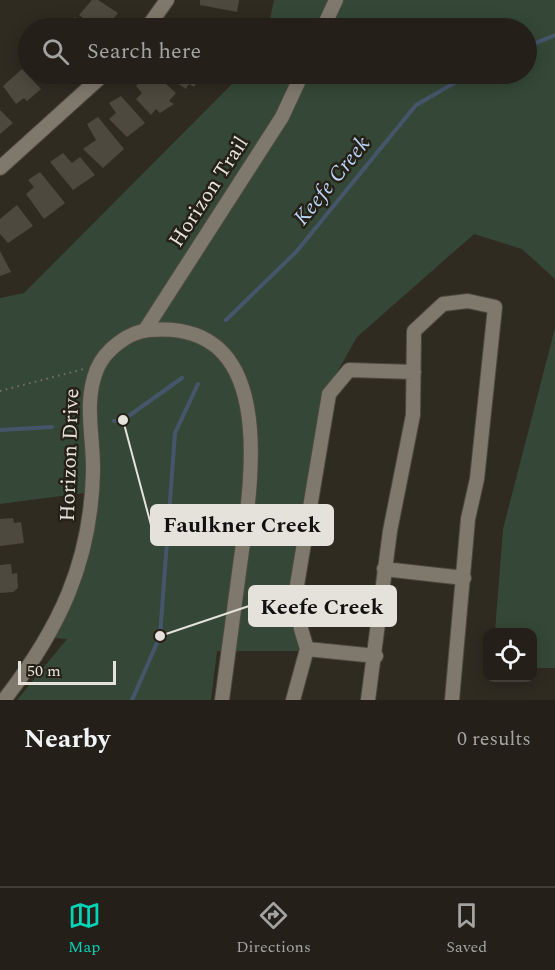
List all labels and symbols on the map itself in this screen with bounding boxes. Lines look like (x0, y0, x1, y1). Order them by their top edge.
water label: Keefe Creek (286, 129, 378, 233)
street label: Horizon Trail (161, 130, 257, 254)
street label: Horizon Drive (52, 388, 88, 522)
callout: Faulkner Creek (151, 505, 333, 545)
text: Faulkner Creek (163, 509, 322, 542)
callout: Keefe Creek (249, 586, 396, 626)
text: Keefe Creek (260, 591, 384, 624)
scale bar (18, 658, 116, 686)

